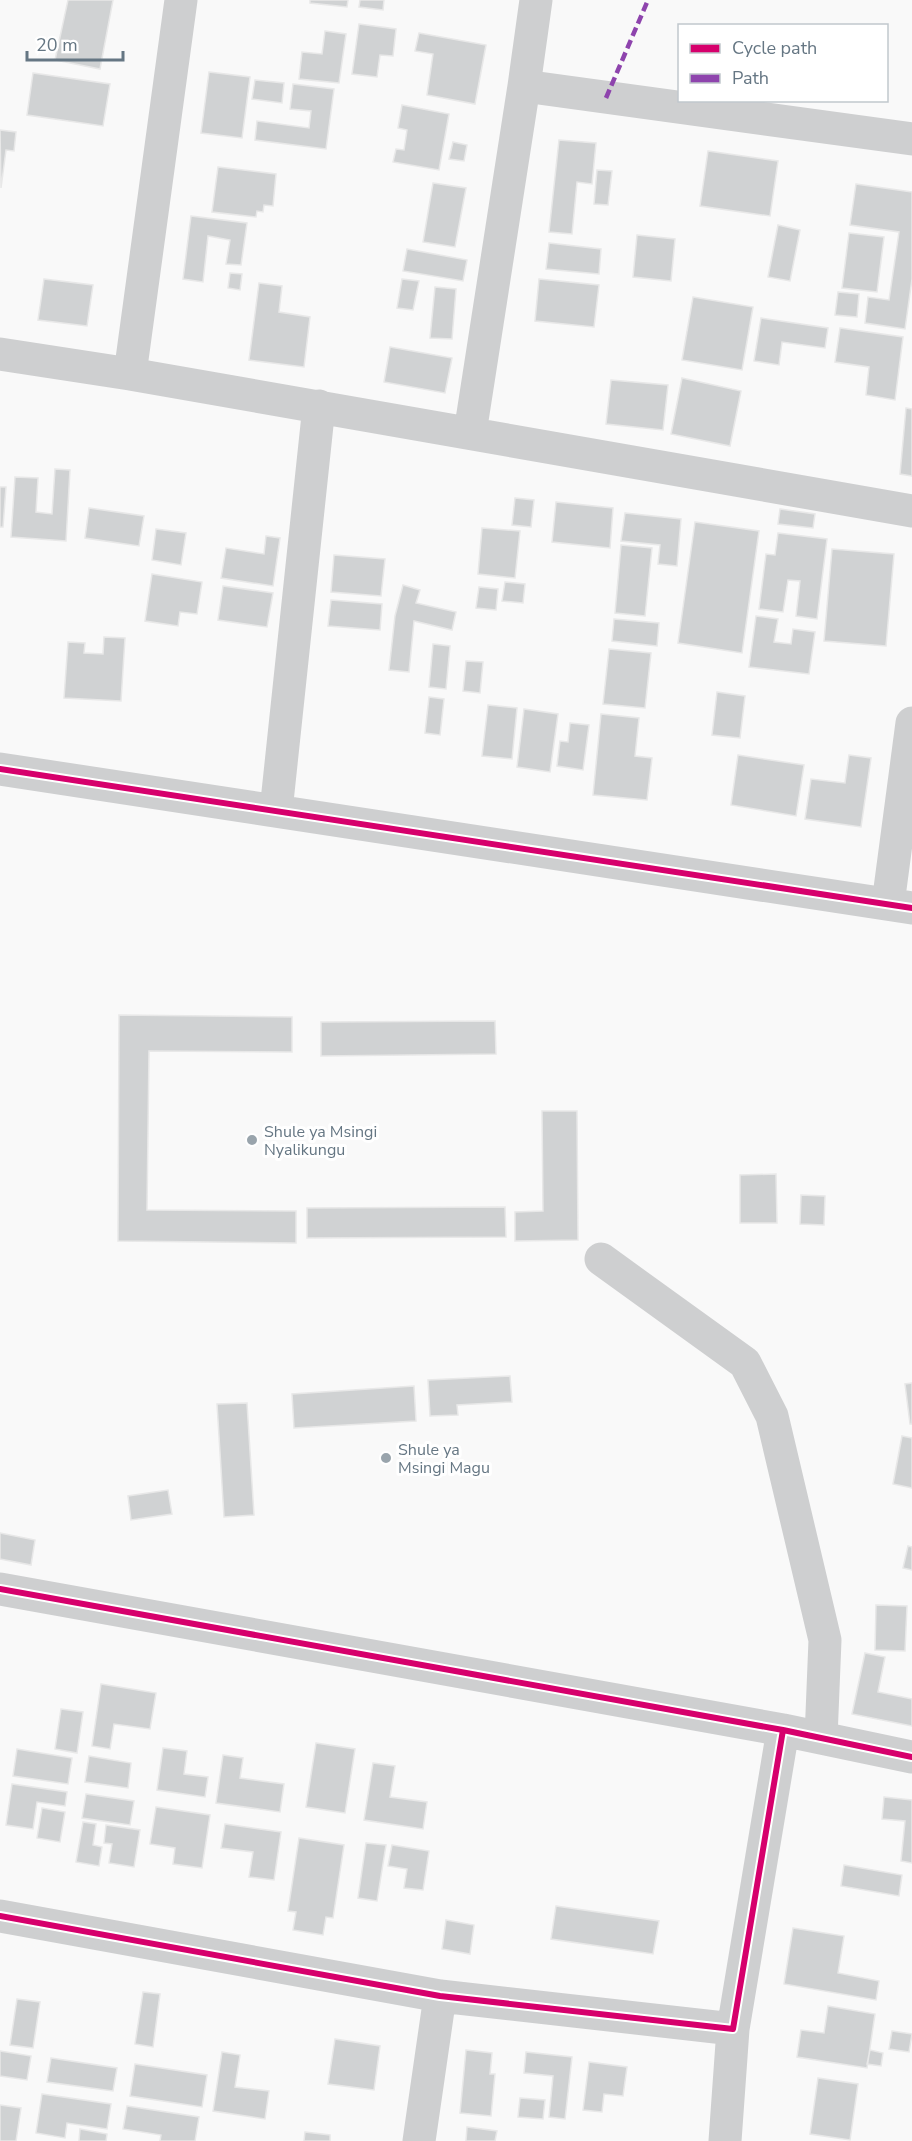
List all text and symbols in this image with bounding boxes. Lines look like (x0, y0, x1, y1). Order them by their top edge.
scale bar (27, 24, 123, 62)
legend (678, 24, 888, 102)
text: 20 m (36, 33, 78, 57)
text: Cycle path (732, 36, 817, 60)
text: Path (732, 66, 769, 90)
place label: Shule ya Msingi Nyalikungu (264, 1121, 377, 1161)
marker: Shule ya Msingi Nyalikungu (245, 1133, 259, 1147)
place label: Shule ya Msingi Magu (398, 1439, 490, 1479)
marker: Shule ya Msingi Magu (379, 1451, 393, 1465)

